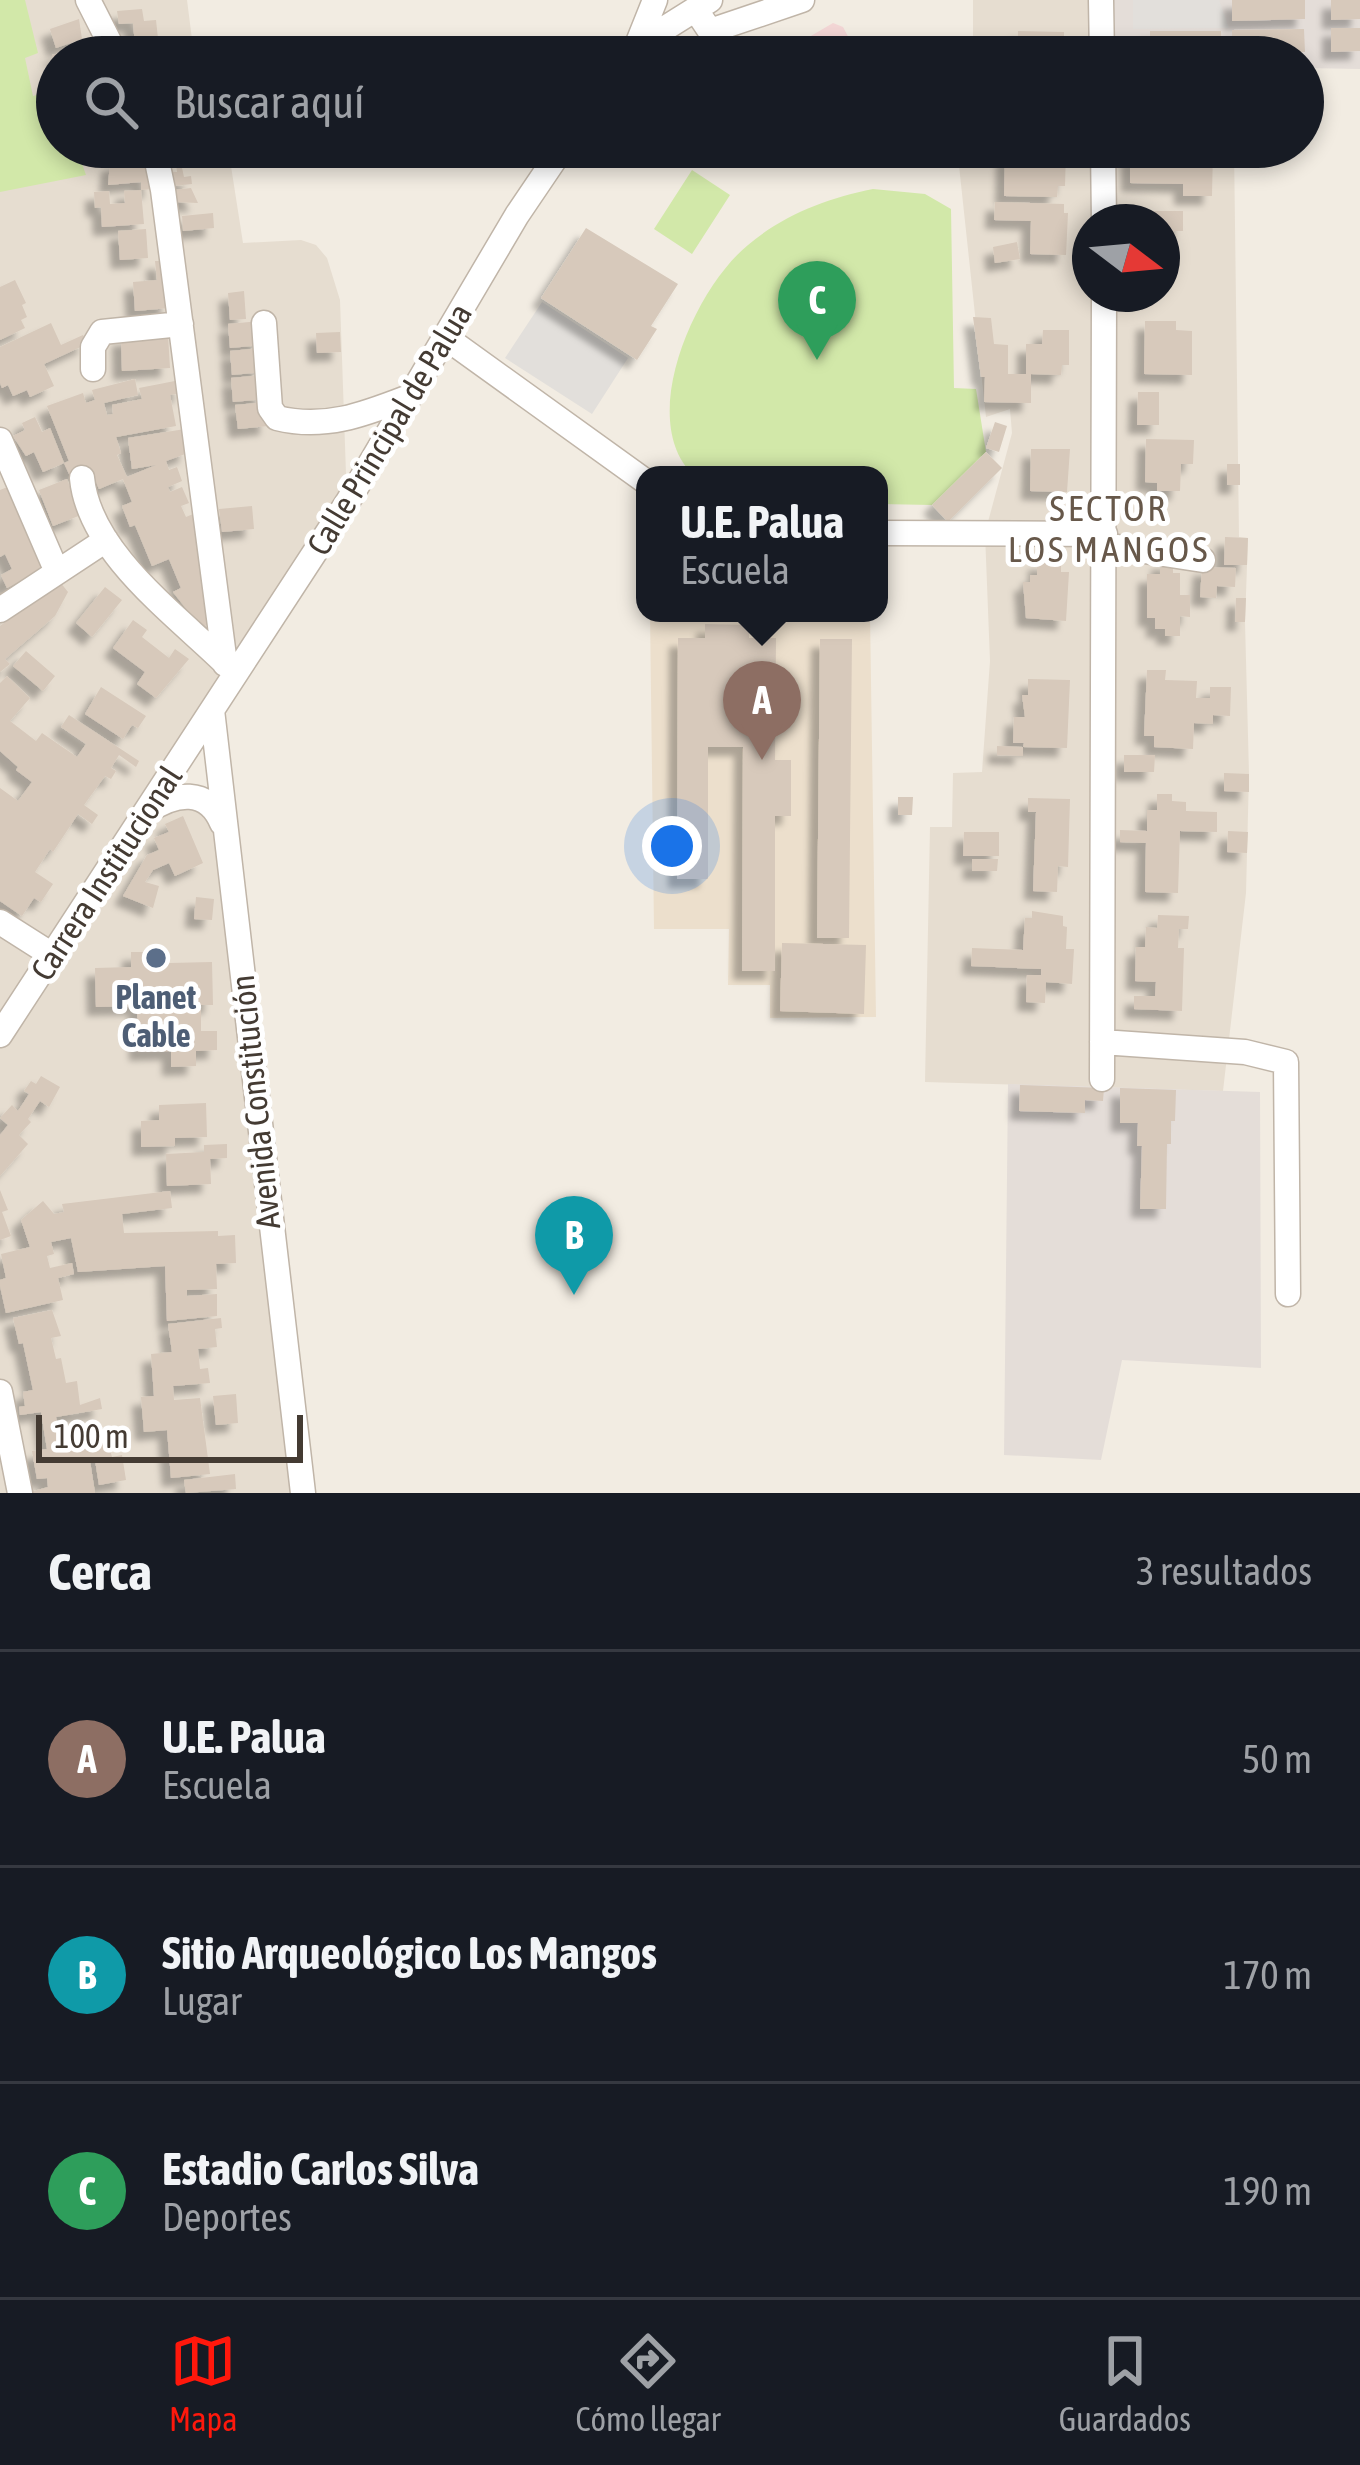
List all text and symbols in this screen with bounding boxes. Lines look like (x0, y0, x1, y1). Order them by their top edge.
search box (36, 36, 1324, 168)
icon: search (78, 69, 144, 135)
text: Buscar aquí (174, 76, 364, 128)
north arrow (1072, 204, 1180, 312)
pin: C (778, 261, 856, 360)
street label: Calle Principal de Palua (299, 296, 479, 562)
popup (636, 466, 888, 622)
district label: SECTOR LOS MANGOS (1008, 487, 1210, 570)
text: U.E. Palua (680, 496, 844, 548)
text: Escuela (680, 548, 790, 592)
pin: A (723, 661, 801, 760)
street label: Carrera Institucional (23, 759, 189, 987)
your location (642, 816, 702, 876)
marker: Planet Cable (143, 945, 169, 971)
street label: Avenida Constitución (223, 973, 287, 1231)
place label: Planet Cable (116, 978, 197, 1054)
pin: B (535, 1196, 613, 1295)
scale bar (36, 1409, 303, 1462)
text: 100 m (54, 1417, 129, 1455)
text: Cerca (48, 1542, 152, 1601)
text: 3 resultados (1136, 1549, 1312, 1593)
text: U.E. Palua (162, 1711, 326, 1763)
text: A (77, 1737, 97, 1781)
text: 50 m (1242, 1737, 1312, 1781)
text: Escuela (162, 1763, 272, 1807)
text: Sitio Arqueológico Los Mangos (162, 1927, 657, 1979)
text: B (78, 1953, 96, 1997)
text: 170 m (1224, 1953, 1312, 1997)
text: Lugar (162, 1979, 242, 2023)
text: Estadio Carlos Silva (162, 2143, 479, 2195)
text: C (78, 2169, 96, 2213)
text: 190 m (1224, 2169, 1312, 2213)
text: Deportes (162, 2195, 292, 2239)
tab: Mapa (169, 2328, 238, 2438)
tab: Cómo llegar (576, 2328, 721, 2438)
tab: Guardados (1059, 2328, 1191, 2438)

